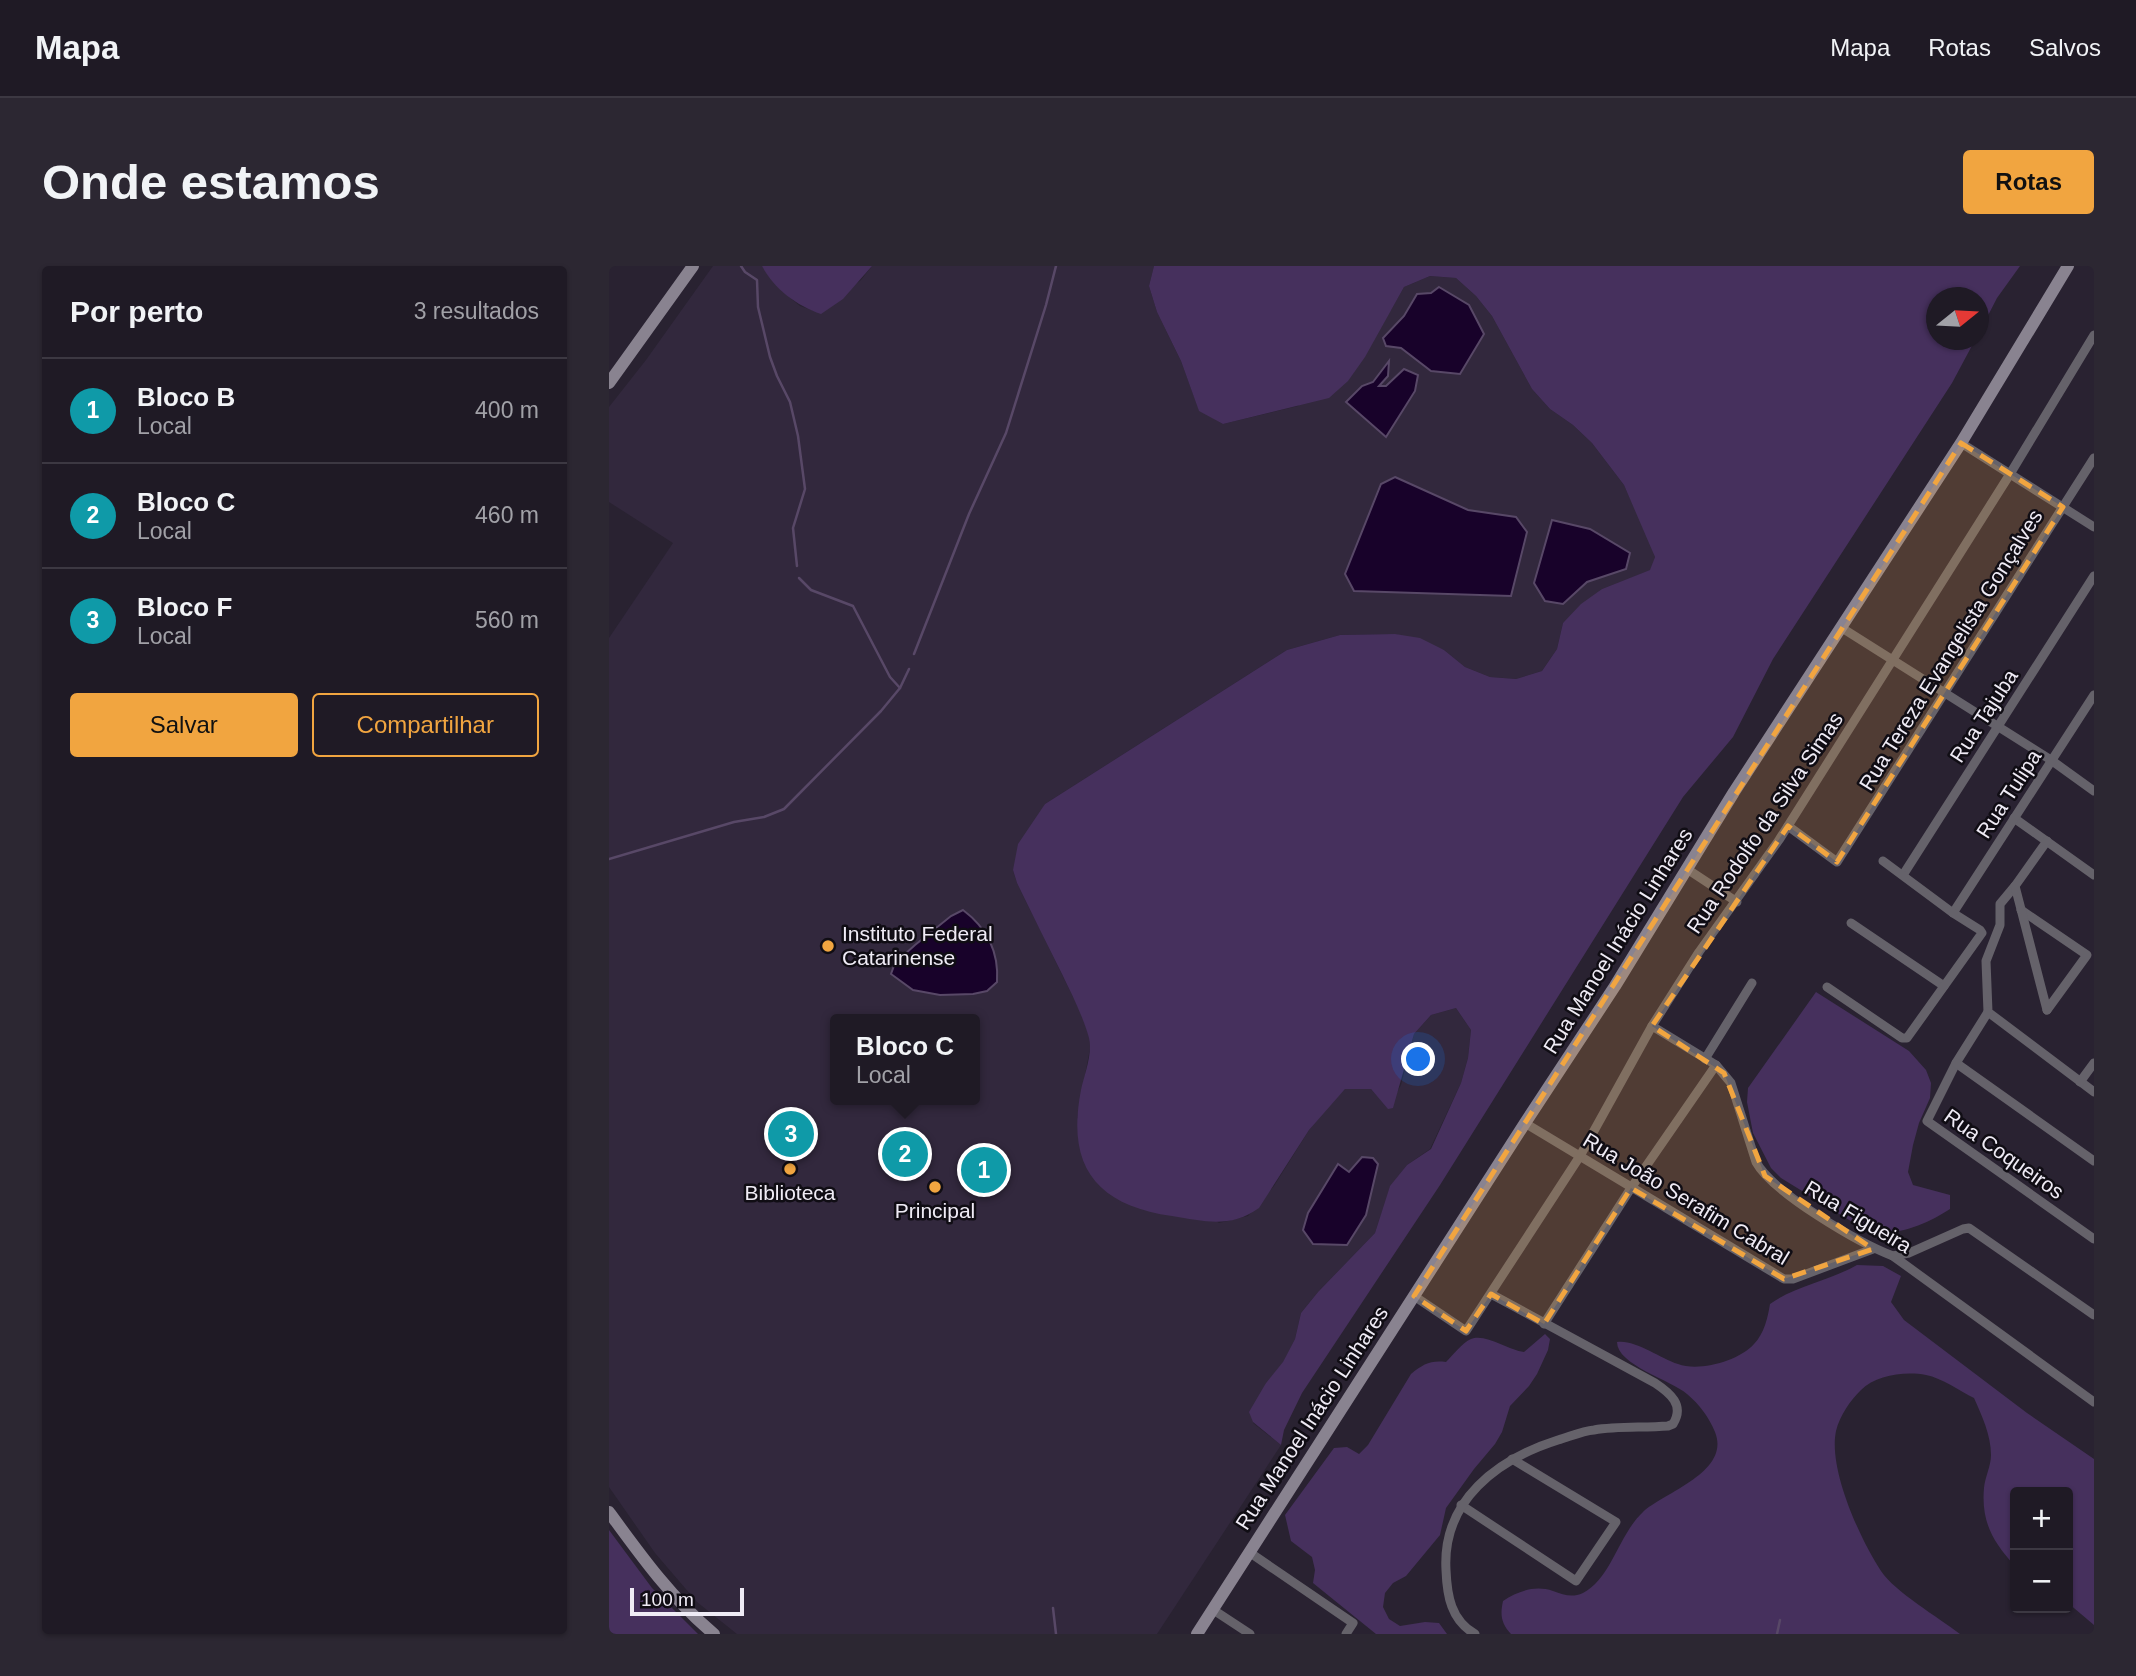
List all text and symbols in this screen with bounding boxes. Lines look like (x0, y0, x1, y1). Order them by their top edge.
text: Mapa (35, 29, 119, 66)
text: Mapa (1830, 34, 1890, 61)
text: Rotas (1928, 34, 1991, 61)
text: Salvos (2029, 34, 2101, 61)
button: Rotas (1963, 150, 2094, 214)
text: Onde estamos (42, 155, 380, 209)
north arrow (1926, 287, 1989, 350)
text: Por perto (70, 295, 203, 328)
text: 3 resultados (414, 298, 539, 324)
text: Bloco B (137, 382, 235, 412)
text: 1 (87, 397, 99, 423)
text: 400 m (475, 397, 539, 423)
text: Local (137, 413, 192, 439)
text: Bloco C (137, 487, 235, 517)
text: 2 (87, 502, 99, 528)
text: 460 m (475, 502, 539, 528)
street label: Rua Tereza Evangelista Gonçalves (1854, 505, 2047, 794)
text: Local (137, 518, 192, 544)
text: Bloco F (137, 592, 232, 622)
text: 3 (87, 607, 99, 633)
text: 560 m (475, 607, 539, 633)
text: Local (137, 623, 192, 649)
street label: Rua Tajuba (1945, 665, 2022, 766)
button: Salvar (70, 693, 298, 757)
button: Compartilhar (312, 693, 539, 757)
street label: Rua Rodolfo da Silva Simas (1682, 708, 1847, 938)
street label: Rua Tulipa (1972, 745, 2046, 842)
street label: Rua Manoel Inácio Linhares (1539, 824, 1697, 1058)
place label: Instituto Federal Catarinense (842, 922, 993, 969)
marker: Instituto Federal Catarinense (820, 938, 836, 954)
popup (830, 1014, 980, 1105)
text: Bloco C (856, 1031, 954, 1061)
your location (1401, 1042, 1435, 1076)
text: Local (856, 1062, 911, 1088)
street label: Rua Coqueiros (1940, 1104, 2068, 1203)
pin: 3 (768, 1108, 814, 1160)
pin: 2 (882, 1128, 928, 1180)
street label: Rua João Serafim Cabral (1579, 1128, 1793, 1269)
pin: 1 (961, 1144, 1007, 1196)
marker: Biblioteca (782, 1161, 798, 1177)
street label: Rua Figueira (1801, 1176, 1916, 1258)
marker: Principal (927, 1179, 943, 1195)
place label: Biblioteca (744, 1181, 836, 1204)
place label: Principal (895, 1199, 975, 1222)
street label: Rua Manoel Inácio Linhares (1231, 1302, 1392, 1534)
map controls (2010, 1487, 2073, 1613)
button: + (2010, 1487, 2073, 1550)
button: − (2010, 1550, 2073, 1613)
scale bar (630, 1585, 744, 1617)
text: 100 m (641, 1589, 694, 1610)

